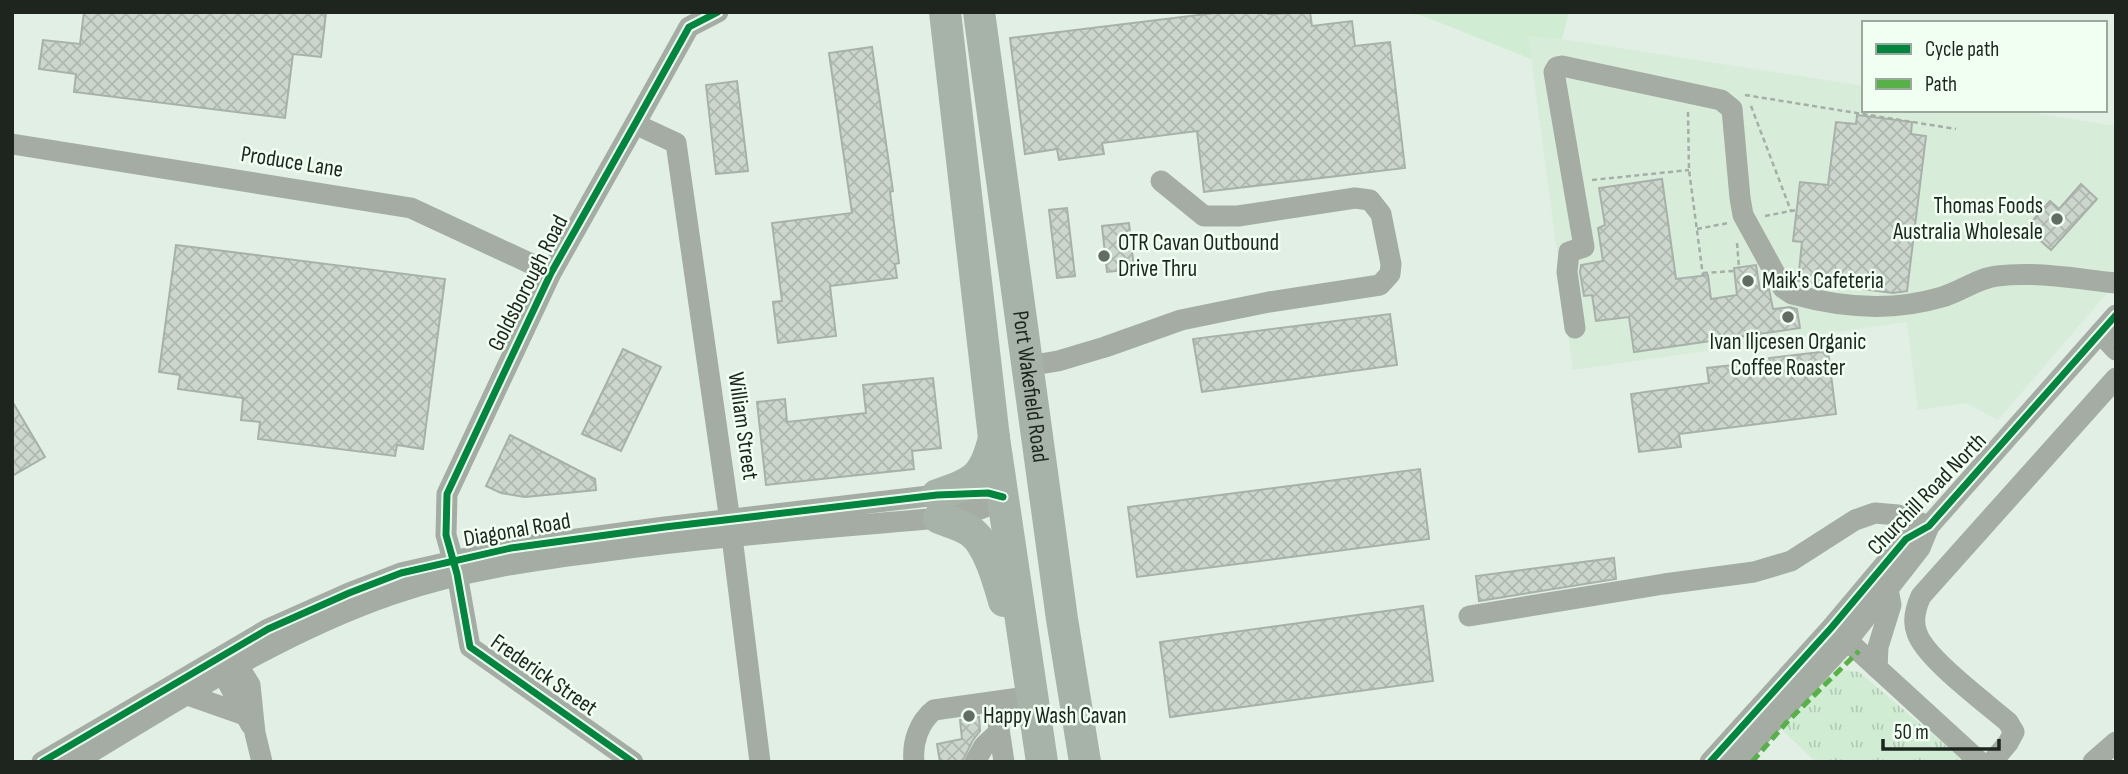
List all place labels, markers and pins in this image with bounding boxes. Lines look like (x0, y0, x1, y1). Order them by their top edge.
place label: Thomas Foods Australia Wholesale (1892, 192, 2043, 246)
marker: Thomas Foods Australia Wholesale (2049, 211, 2065, 227)
place label: OTR Cavan Outbound Drive Thru (1118, 229, 1279, 283)
marker: OTR Cavan Outbound Drive Thru (1096, 248, 1112, 264)
place label: Maik's Cafeteria (1762, 267, 1884, 295)
marker: Maik's Cafeteria (1740, 273, 1756, 289)
marker: Ivan Iljcesen Organic Coffee Roaster (1780, 309, 1796, 325)
place label: Ivan Iljcesen Organic Coffee Roaster (1710, 328, 1866, 382)
place label: Happy Wash Cavan (983, 702, 1127, 730)
marker: Happy Wash Cavan (961, 708, 977, 724)

